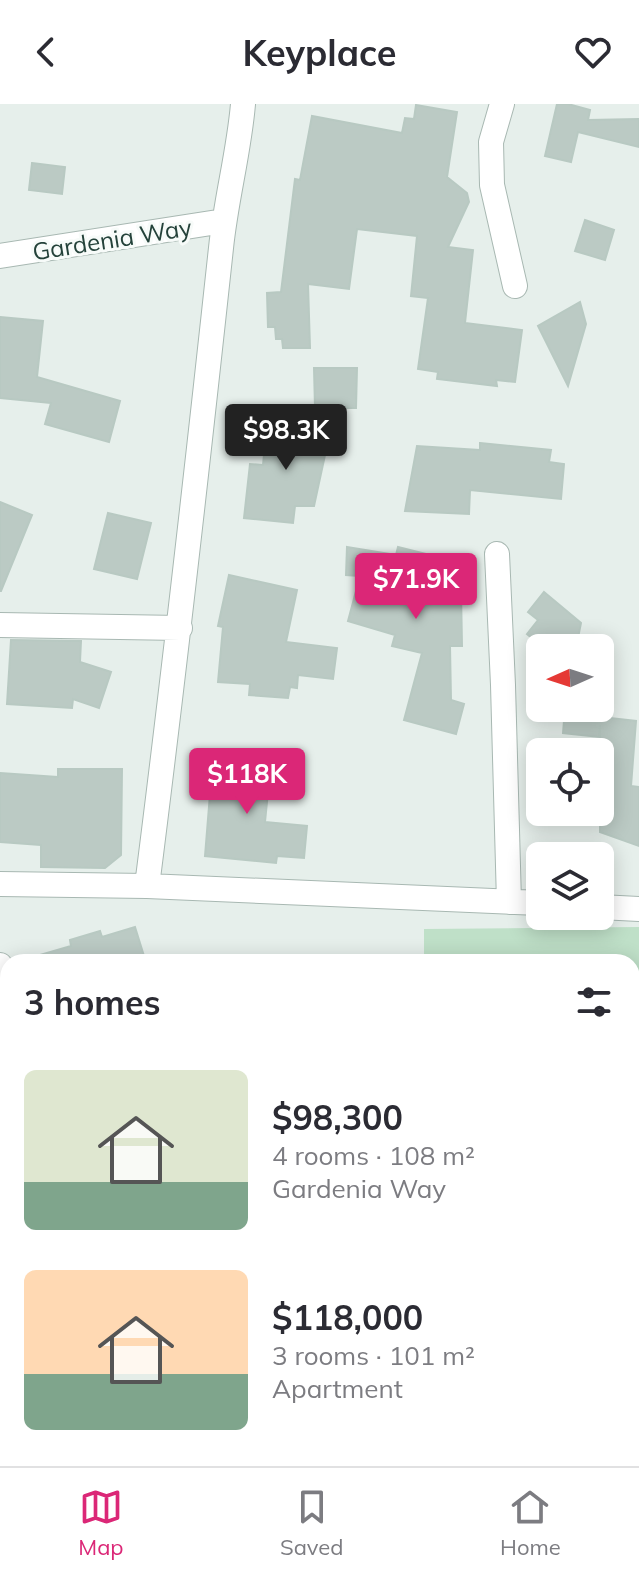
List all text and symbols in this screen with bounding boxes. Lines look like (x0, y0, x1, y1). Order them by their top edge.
icon: back (24, 30, 68, 74)
text: Keyplace (242, 30, 397, 75)
icon: heart (571, 30, 615, 74)
street label: Gardenia Way (30, 212, 194, 266)
pin: $98.3K (221, 404, 351, 472)
text: $98.3K (243, 413, 329, 446)
pin: $71.9K (351, 553, 481, 621)
text: $71.9K (373, 562, 459, 595)
north arrow (526, 634, 614, 722)
map controls (526, 634, 614, 930)
button: locate (526, 738, 614, 826)
pin: $118K (191, 748, 303, 816)
text: $118K (207, 757, 287, 790)
button: layers (526, 842, 614, 930)
icon: filters (572, 980, 616, 1024)
text: 3 homes (24, 981, 161, 1024)
text: $98,300 (272, 1096, 403, 1139)
icon: home (88, 1102, 184, 1198)
text: 4 rooms · 108 m² (272, 1139, 475, 1172)
text: Gardenia Way (272, 1172, 446, 1205)
text: $118,000 (272, 1296, 423, 1339)
icon: home (88, 1302, 184, 1398)
text: 3 rooms · 101 m² (272, 1339, 475, 1372)
text: Apartment (272, 1372, 403, 1405)
tab: Map (78, 1485, 124, 1561)
tab: Saved (280, 1485, 344, 1561)
tab: Home (500, 1485, 561, 1561)

